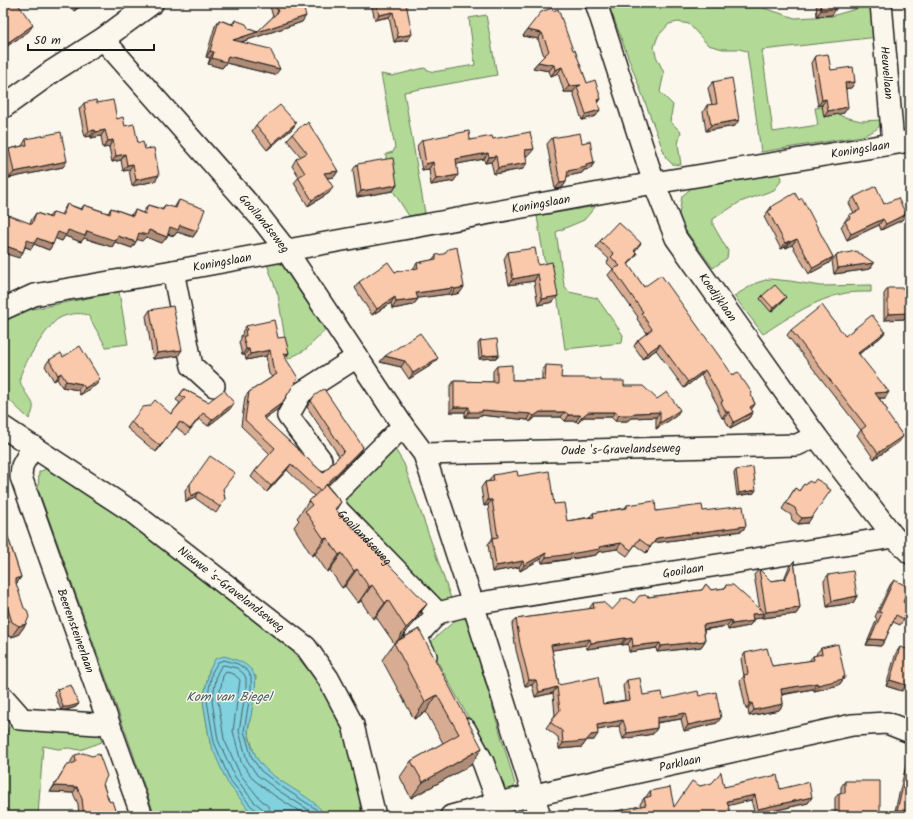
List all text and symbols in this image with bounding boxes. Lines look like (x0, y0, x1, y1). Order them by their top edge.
scale bar (28, 26, 154, 52)
text: 50 m (34, 31, 61, 50)
street label: Heuvellaan (875, 45, 898, 100)
street label: Koningslaan (829, 135, 891, 164)
street label: Koningslaan (510, 189, 572, 219)
street label: Gooilandseweg (234, 190, 294, 258)
street label: Koningslaan (191, 248, 253, 277)
street label: Koedijklaan (694, 269, 741, 326)
street label: Oude 's-Gravelandseweg (561, 439, 681, 461)
street label: Gooilandseweg (332, 505, 396, 570)
street label: Nieuwe 's-Gravelandseweg (173, 542, 289, 637)
street label: Gooilaan (661, 558, 705, 584)
street label: Beerensteinerlaan (52, 586, 99, 676)
water label: Kom van Biegel (186, 687, 274, 708)
street label: Parklaan (657, 750, 703, 777)

